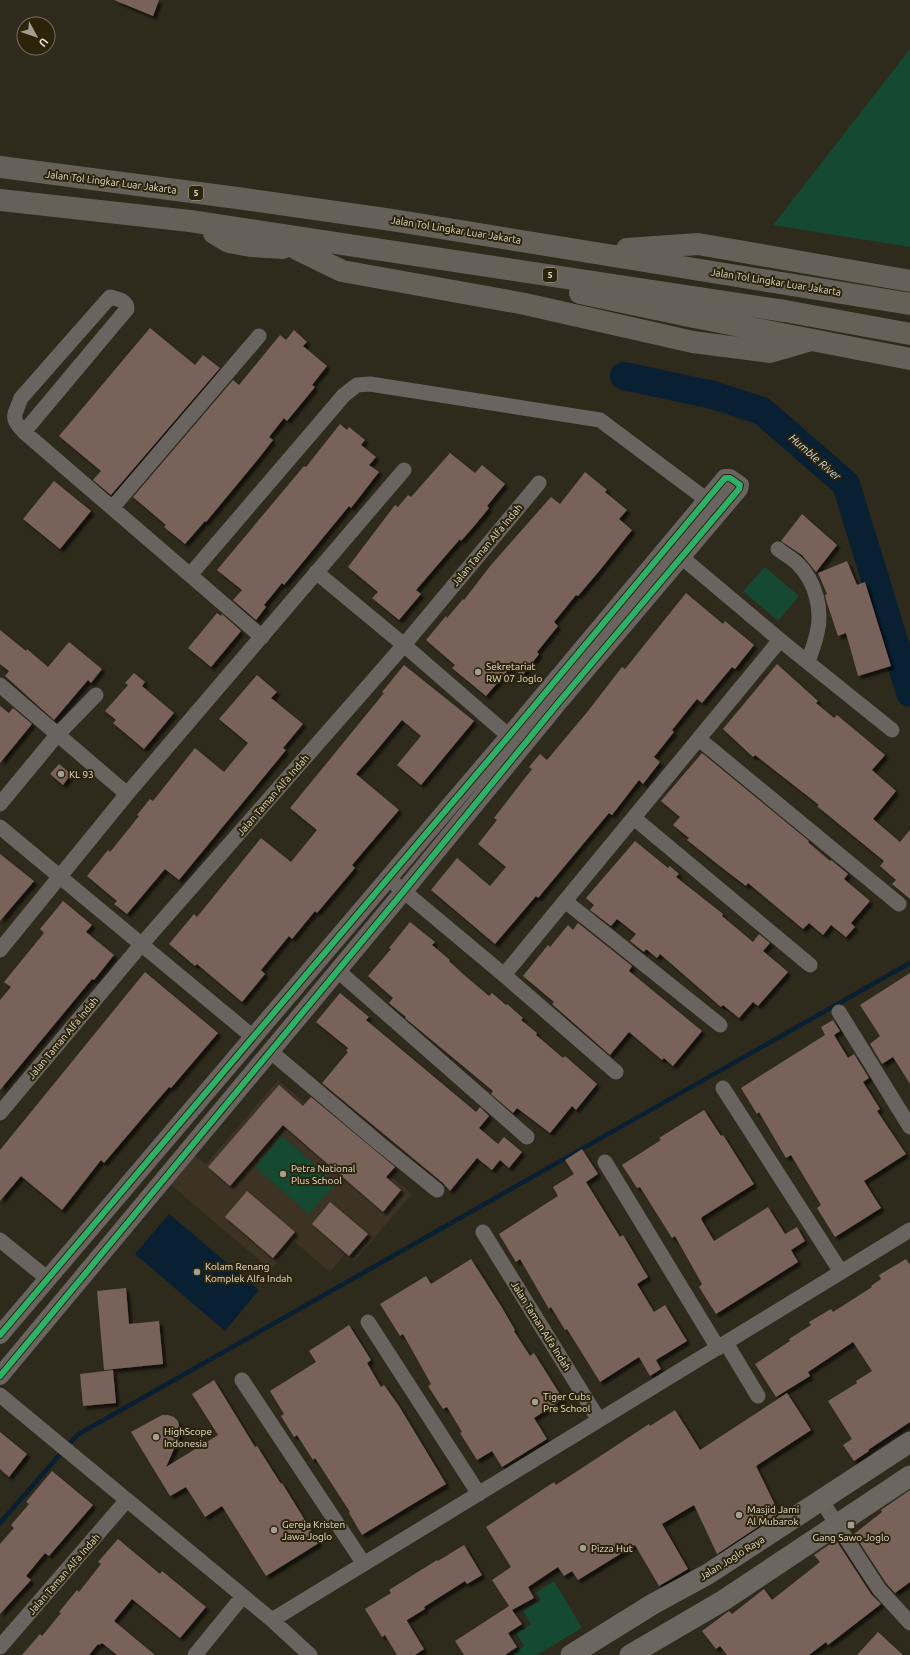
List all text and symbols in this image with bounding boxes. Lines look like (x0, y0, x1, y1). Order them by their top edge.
north arrow (16, 16, 56, 56)
text: U (37, 36, 51, 49)
street label: Jalan Tol Lingkar Luar Jakarta (45, 168, 177, 196)
road number: 5 (189, 186, 203, 200)
street label: Jalan Tol Lingkar Luar Jakarta (390, 214, 522, 246)
street label: Jalan Tol Lingkar Luar Jakarta (710, 266, 842, 298)
road number: 5 (543, 268, 557, 282)
water label: Humble River (787, 431, 844, 483)
street label: Jalan Taman Alfa Indah (450, 502, 524, 588)
place label: Sekretariat RW 07 Joglo (486, 661, 542, 684)
marker: Sekretariat RW 07 Joglo (473, 667, 483, 677)
street label: Jalan Taman Alfa Indah (235, 752, 311, 838)
marker: KL 93 (56, 769, 66, 779)
place label: KL 93 (69, 769, 94, 780)
street label: Jalan Taman Alfa Indah (26, 995, 100, 1081)
place label: Petra National Plus School (291, 1163, 356, 1186)
marker: Petra National Plus School (278, 1169, 288, 1179)
place label: Kolam Renang Komplek Alfa Indah (205, 1261, 292, 1284)
marker: Kolam Renang Komplek Alfa Indah (192, 1267, 202, 1277)
street label: Jalan Taman Alfa Indah (509, 1279, 573, 1373)
place label: Tiger Cubs Pre School (543, 1391, 591, 1414)
marker: Tiger Cubs Pre School (530, 1397, 540, 1407)
place label: HighScope Indonesia (164, 1426, 212, 1449)
marker: HighScope Indonesia (151, 1432, 161, 1442)
place label: Masjid Jami Al Mubarok (747, 1504, 799, 1527)
marker: Masjid Jami Al Mubarok (734, 1510, 744, 1520)
place label: Gereja Kristen Jawa Joglo (282, 1519, 345, 1542)
marker: Gang Sawo Joglo (846, 1520, 856, 1530)
marker: Gereja Kristen Jawa Joglo (269, 1525, 279, 1535)
street label: Jalan Taman Alfa Indah (26, 1531, 102, 1617)
place label: Gang Sawo Joglo (813, 1532, 890, 1543)
street label: Jalan Joglo Raya (698, 1534, 766, 1582)
marker: Pizza Hut (578, 1543, 588, 1553)
place label: Pizza Hut (591, 1543, 633, 1554)

